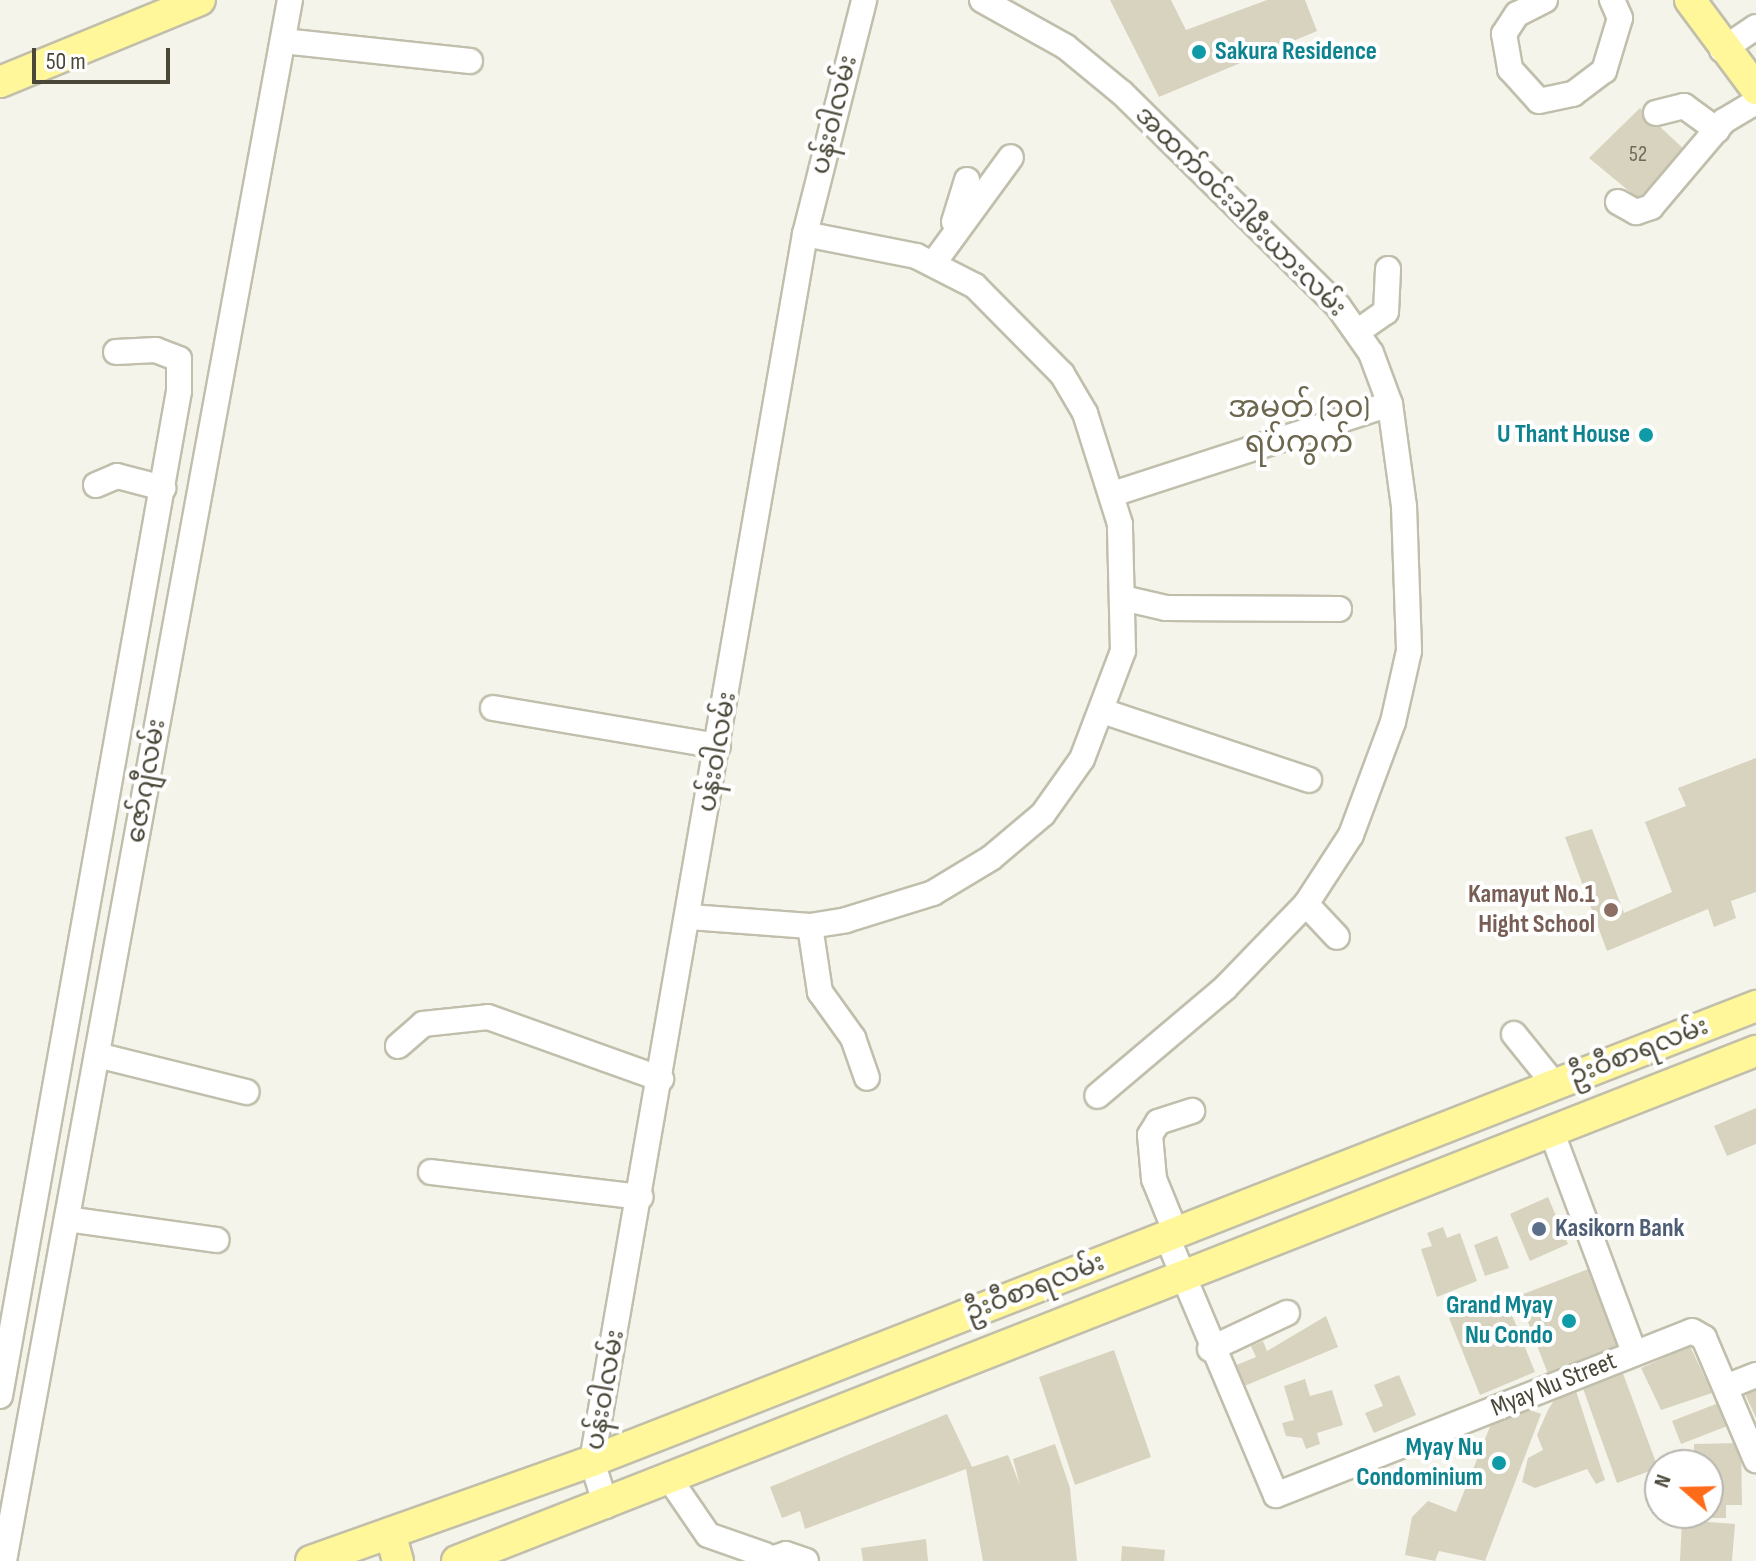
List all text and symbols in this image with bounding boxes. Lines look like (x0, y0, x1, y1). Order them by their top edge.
scale bar (36, 32, 174, 82)
place label: Sakura Residence (1215, 36, 1377, 68)
marker: Sakura Residence (1190, 43, 1208, 61)
text: 50 m (46, 47, 86, 76)
street label: ပန်းဝါလမ်း (805, 52, 865, 178)
street label: အထက်ဝင်းဒါမီးယားလမ်း (1128, 100, 1352, 324)
house number: 52 (1629, 142, 1647, 168)
district label: အမှတ် (၁၀) ရပ်ကွက် (1228, 390, 1370, 460)
place label: U Thant House (1497, 419, 1630, 451)
marker: U Thant House (1637, 426, 1655, 444)
street label: ပန်းဝါလမ်း (692, 689, 744, 815)
street label: ဇော်ဂျီလမ်း (121, 716, 173, 846)
place label: Kamayut No.1 Hight School (1468, 879, 1595, 940)
marker: Kamayut No.1 Hight School (1602, 901, 1620, 919)
street label: ဦးဝီစာရလမ်း (1565, 1011, 1713, 1093)
place label: Kasikorn Bank (1555, 1213, 1685, 1245)
marker: Kasikorn Bank (1530, 1220, 1548, 1238)
street label: ဦးဝီစာရလမ်း (961, 1247, 1109, 1329)
place label: Grand Myay Nu Condo (1446, 1290, 1553, 1352)
marker: Grand Myay Nu Condo (1560, 1312, 1578, 1330)
street label: ပန်းဝါလမ်း (580, 1327, 632, 1453)
street label: Myay Nu Street (1487, 1346, 1621, 1424)
place label: Myay Nu Condominium (1356, 1432, 1483, 1494)
north arrow (1644, 1449, 1724, 1529)
marker: Myay Nu Condominium (1490, 1454, 1508, 1472)
text: N (1648, 1471, 1678, 1491)

